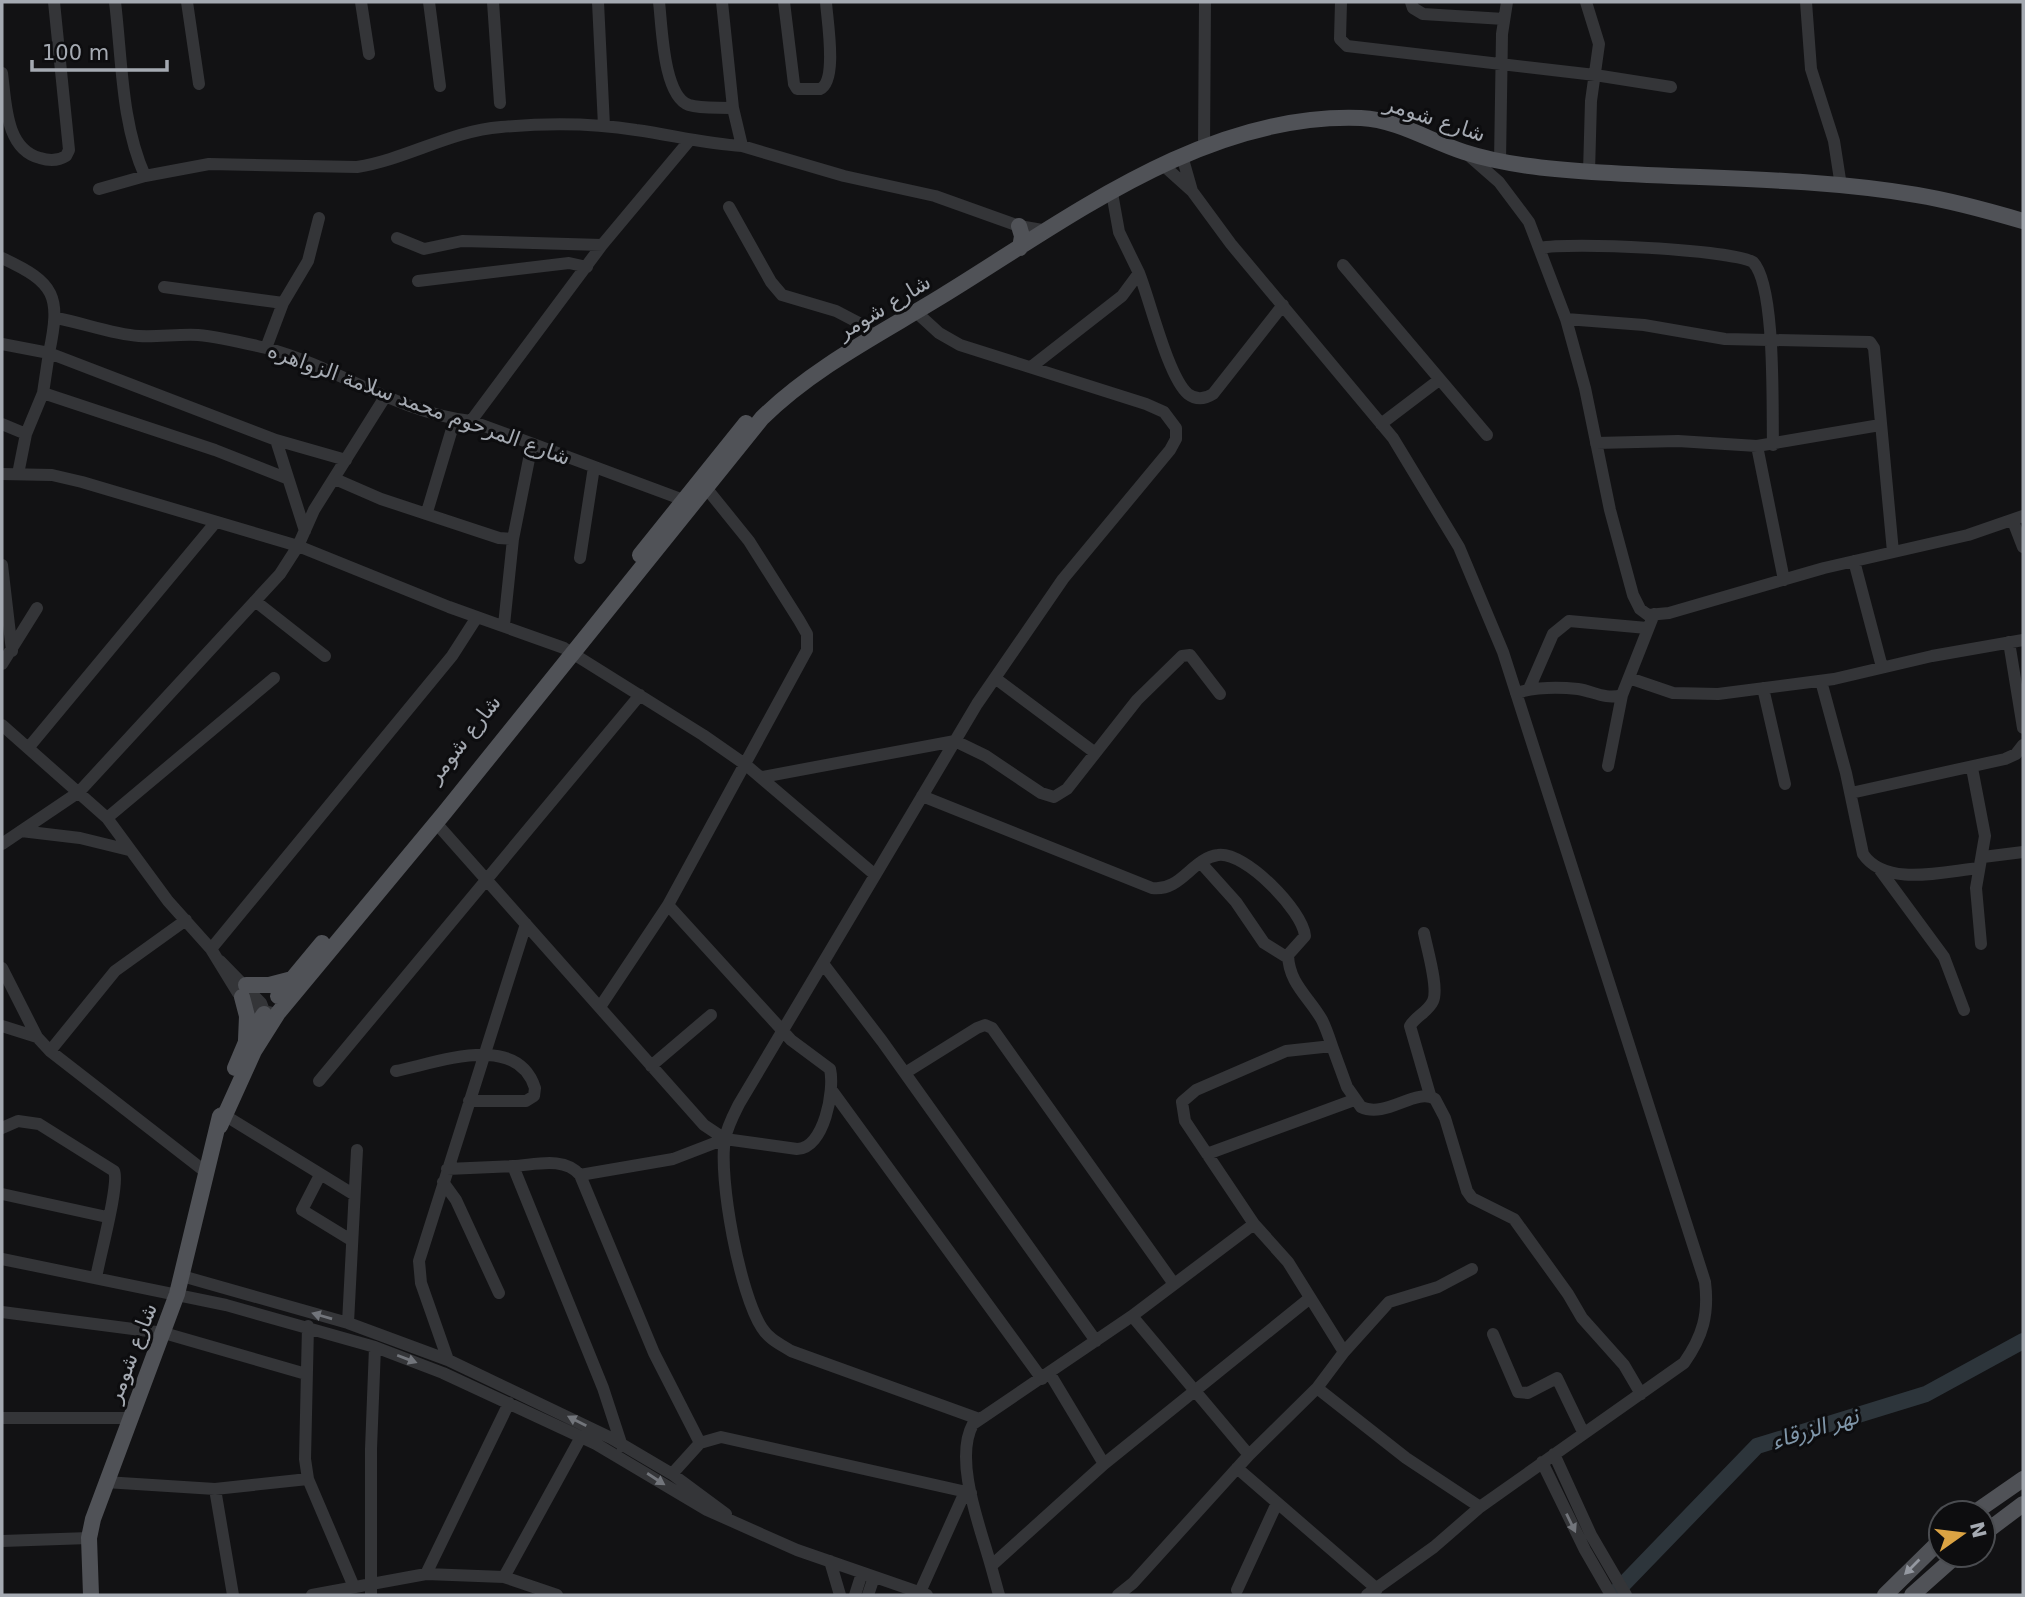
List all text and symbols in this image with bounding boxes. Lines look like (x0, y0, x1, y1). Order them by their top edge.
scale bar (32, 28, 166, 72)
text: 100 m (42, 41, 109, 65)
street label: شارع شومر (1381, 91, 1488, 147)
street label: شارع شومر (832, 270, 935, 345)
street label: شارع المرحوم محمد سلامة الزواهره (264, 338, 574, 470)
street label: شارع شومر (422, 690, 506, 788)
street label: شارع شومر (102, 1300, 162, 1407)
one-way arrow (311, 1310, 332, 1320)
one-way arrow (397, 1354, 418, 1365)
water label: نهر الزرقاء (1769, 1402, 1864, 1454)
one-way arrow (567, 1416, 587, 1427)
one-way arrow (646, 1473, 666, 1486)
north arrow (1927, 1499, 1997, 1569)
one-way arrow (1565, 1513, 1577, 1533)
text: N (1966, 1520, 1991, 1540)
one-way arrow (1904, 1558, 1921, 1575)

